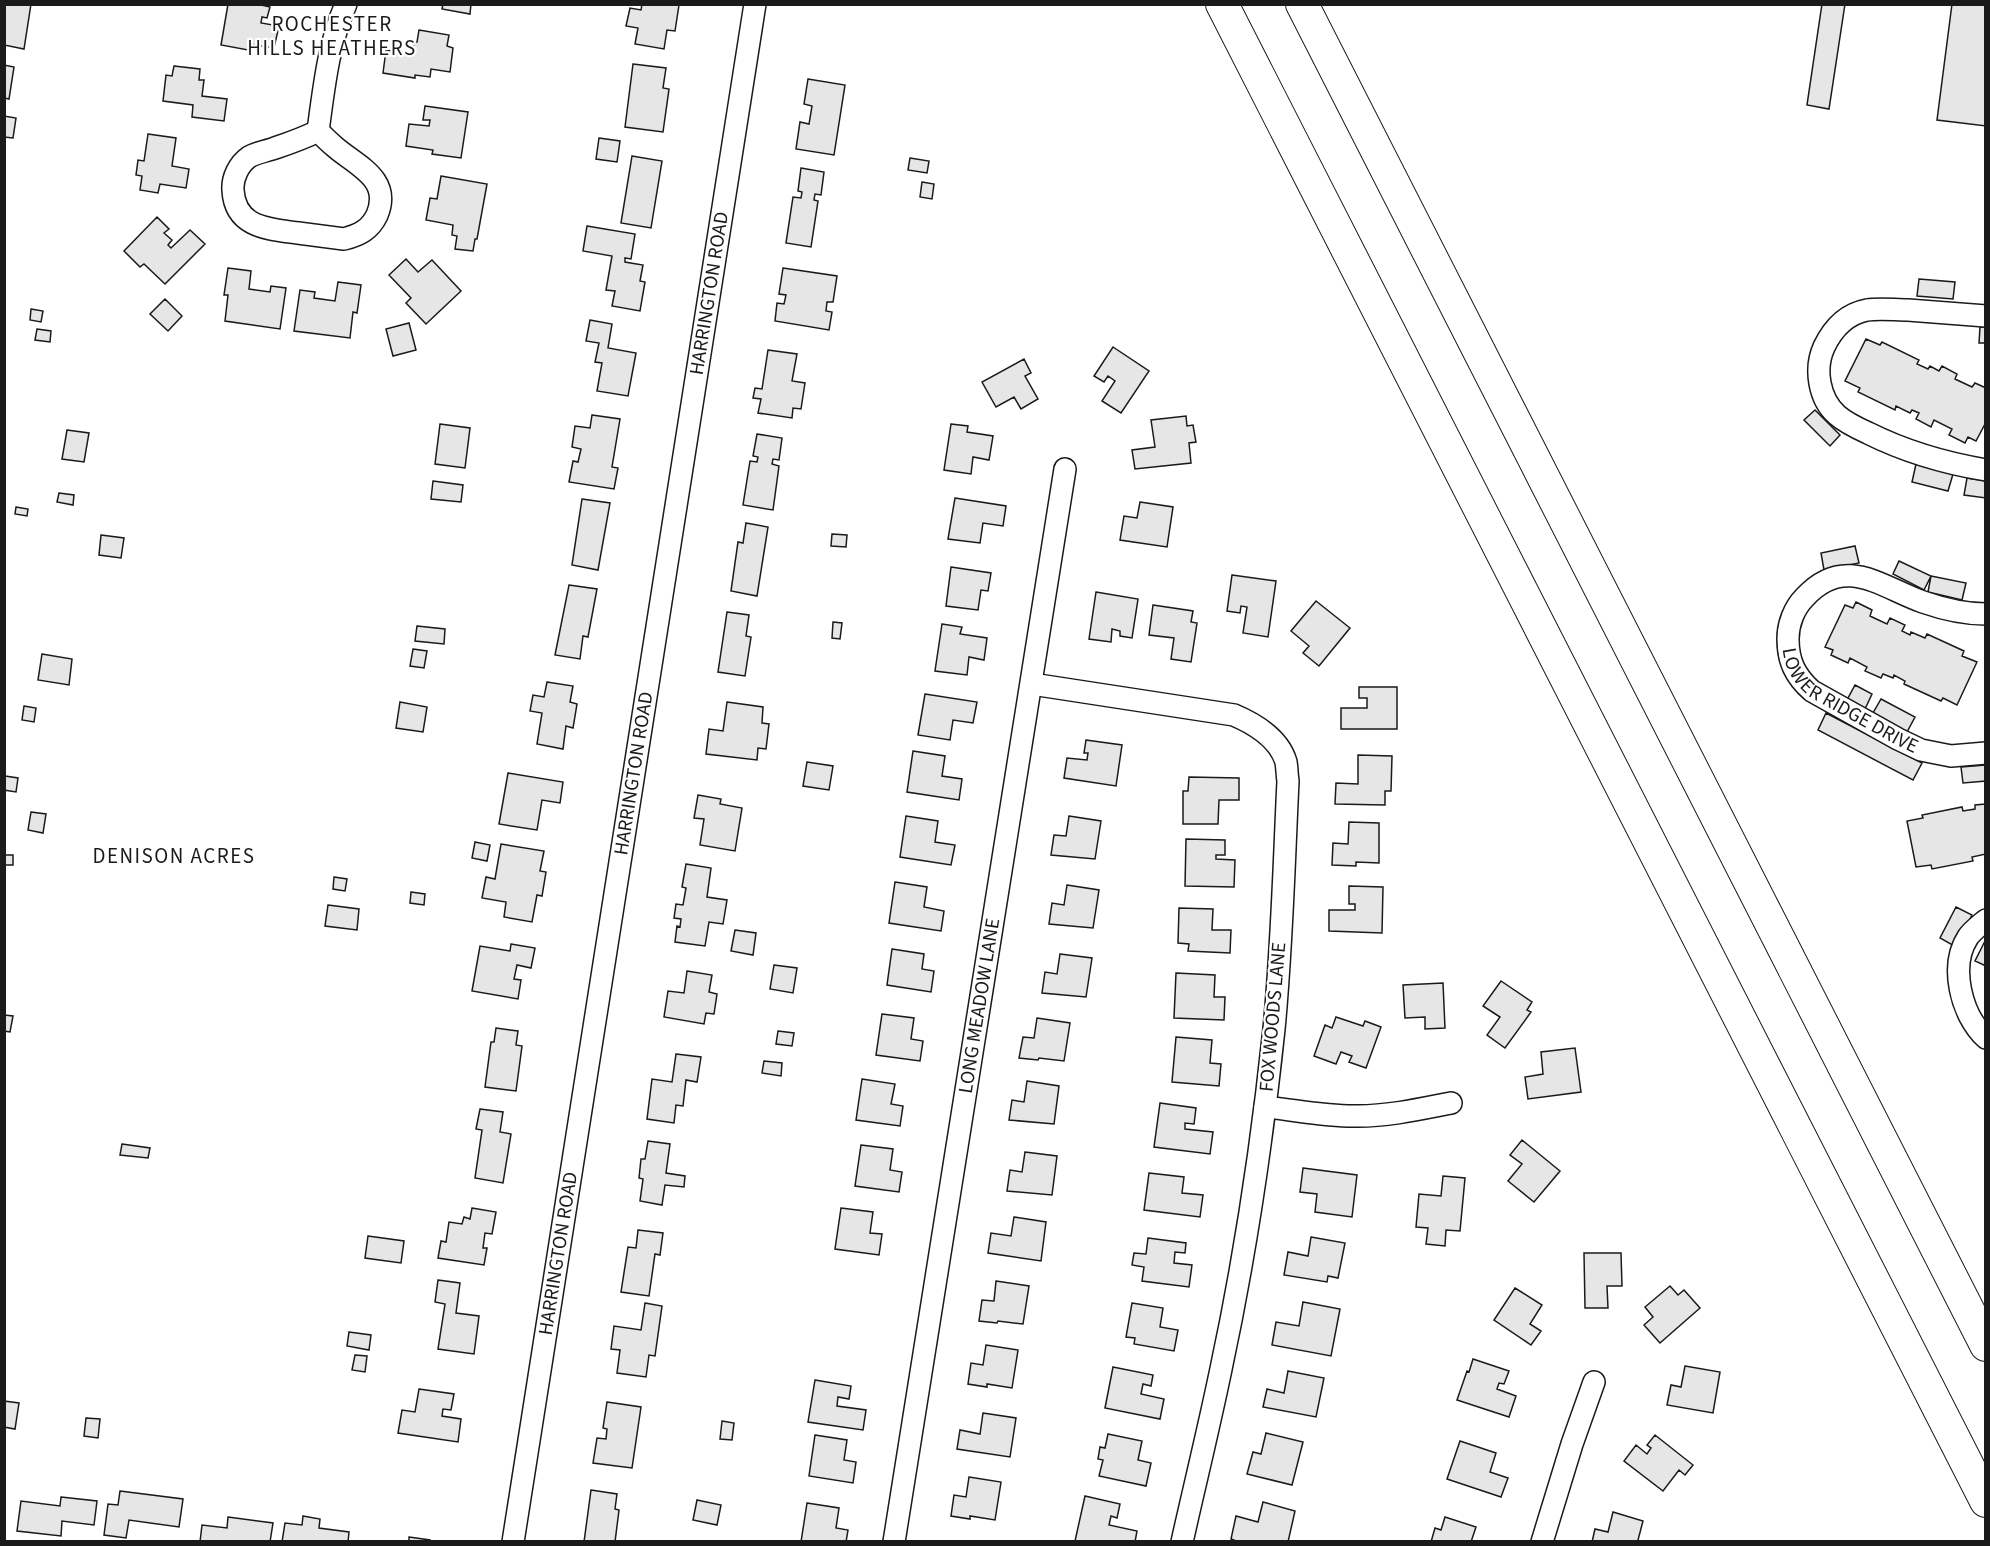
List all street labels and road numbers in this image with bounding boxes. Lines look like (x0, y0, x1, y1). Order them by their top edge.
street label: HARRINGTON ROAD (683, 210, 736, 377)
street label: LOWER RIDGE DRIVE (1774, 646, 1923, 761)
street label: HARRINGTON ROAD (607, 690, 661, 857)
street label: LONG MEADOW LANE (952, 916, 1007, 1095)
street label: FOX WOODS LANE (1253, 941, 1293, 1093)
street label: HARRINGTON ROAD (532, 1170, 585, 1337)

